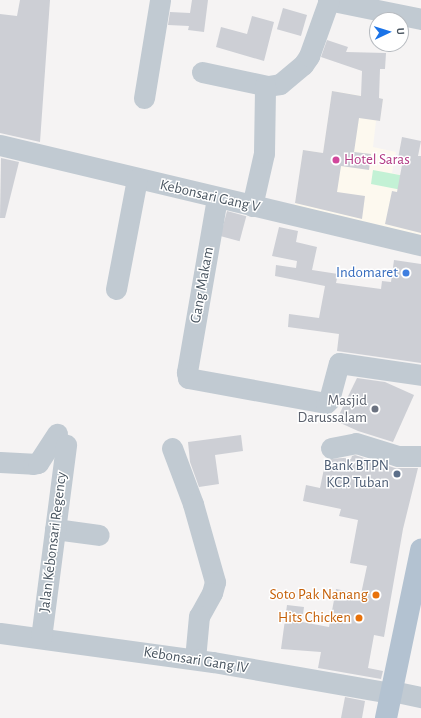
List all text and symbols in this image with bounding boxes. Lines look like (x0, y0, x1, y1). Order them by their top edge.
north arrow (369, 12, 409, 52)
text: U (395, 27, 406, 35)
place label: Hotel Saras (344, 151, 410, 169)
marker: Hotel Saras (331, 155, 341, 165)
street label: Kebonsari Gang V (158, 176, 262, 216)
street label: Gang Makam (186, 245, 218, 325)
place label: Indomaret (336, 264, 398, 282)
marker: Indomaret (401, 268, 411, 278)
place label: Masjid Darussalam (298, 391, 367, 426)
marker: Masjid Darussalam (370, 404, 380, 414)
place label: Bank BTPN KCP. Tuban (324, 456, 389, 491)
marker: Bank BTPN KCP. Tuban (392, 469, 402, 479)
street label: Jalan Kebonsari Regency (35, 471, 71, 613)
place label: Soto Pak Nanang (269, 586, 368, 604)
marker: Soto Pak Nanang (371, 590, 381, 600)
place label: Hits Chicken (278, 609, 351, 627)
marker: Hits Chicken (354, 613, 364, 623)
street label: Kebonsari Gang IV (142, 643, 250, 677)

